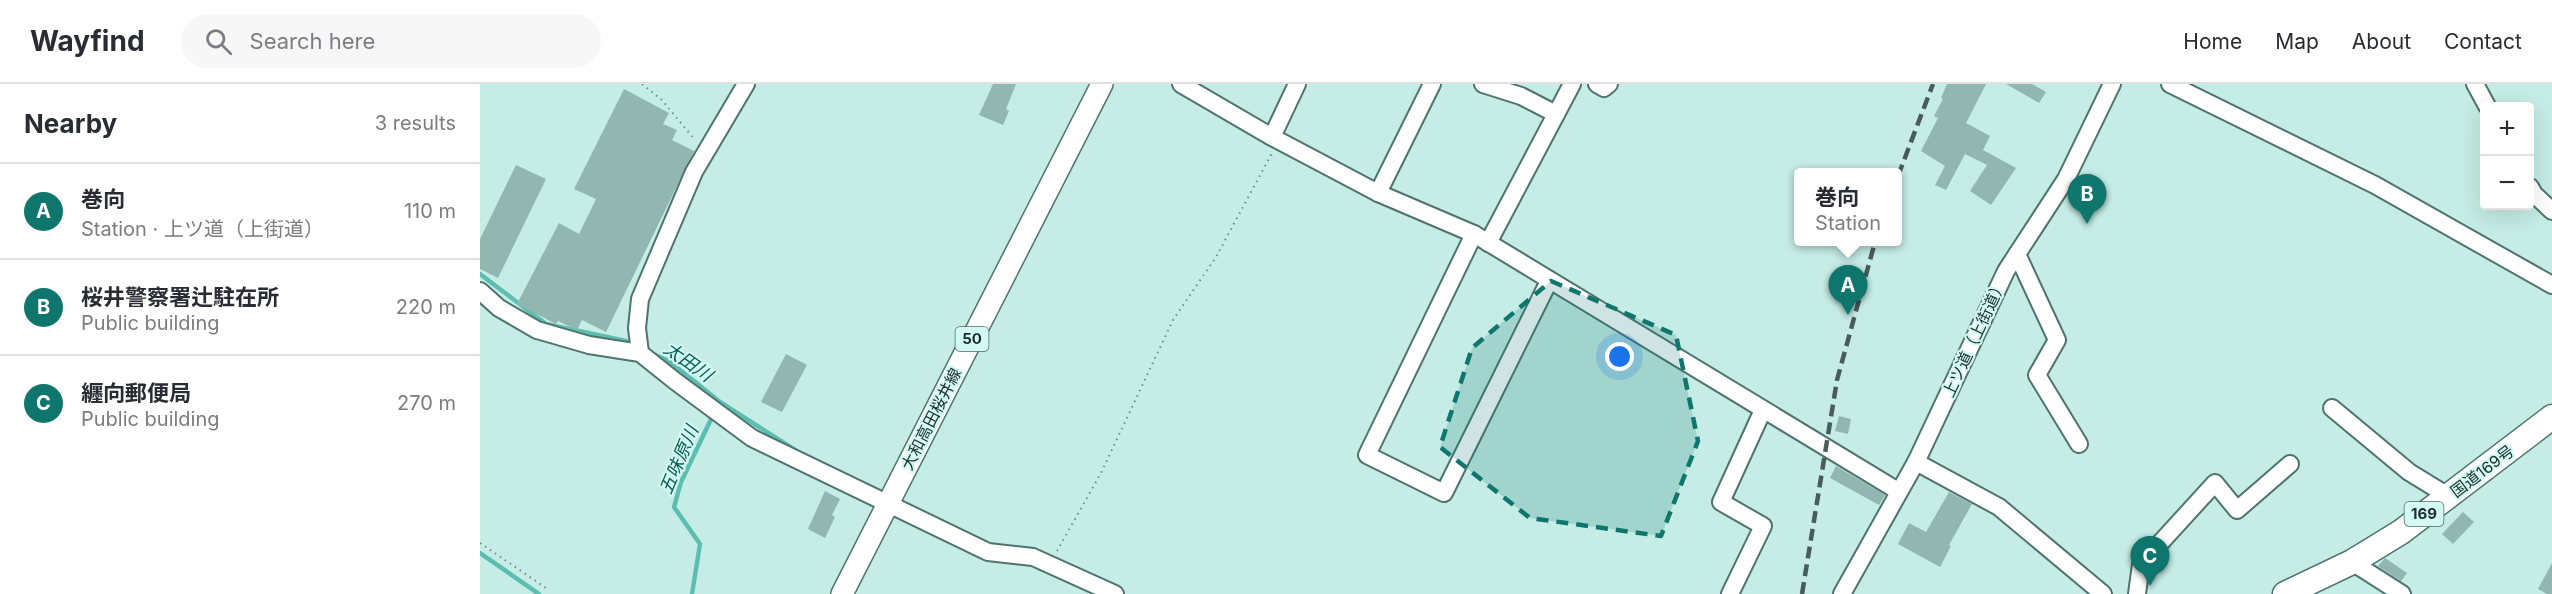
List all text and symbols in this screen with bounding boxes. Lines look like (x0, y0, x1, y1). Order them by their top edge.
search box (181, 14, 601, 68)
text: Wayfind (30, 24, 145, 58)
icon: search (202, 25, 235, 58)
text: Search here (250, 28, 375, 54)
text: Home (2183, 29, 2242, 54)
text: Map (2275, 29, 2319, 54)
text: About (2352, 29, 2411, 54)
text: Contact (2444, 29, 2522, 54)
map controls (2480, 102, 2534, 210)
button: + (2480, 102, 2534, 156)
text: Nearby (24, 108, 117, 139)
text: 3 results (375, 111, 456, 135)
button: − (2480, 156, 2534, 210)
popup (1794, 168, 1902, 246)
pin: B (2068, 174, 2106, 224)
text: 巻向 (1815, 184, 1859, 210)
text: 巻向 (81, 186, 125, 212)
text: A (36, 199, 51, 223)
text: 110 m (404, 199, 456, 223)
text: Station (1815, 211, 1881, 235)
text: Station · 上ツ道（上街道） (81, 217, 324, 241)
pin: A (1828, 266, 1868, 315)
street label: 上ツ道（上街道） (1938, 276, 2010, 400)
text: 桜井警察署辻駐在所 (81, 284, 279, 310)
text: B (37, 295, 50, 319)
text: 220 m (396, 295, 456, 319)
text: Public building (81, 311, 220, 335)
road number: 50 (956, 327, 988, 351)
water label: 太田川 (660, 338, 718, 387)
your location (1605, 342, 1634, 371)
street label: 大和高田桜井線 (897, 365, 965, 473)
text: 纒向郵便局 (81, 380, 191, 406)
text: C (36, 391, 51, 415)
text: 270 m (397, 391, 456, 415)
text: Public building (81, 407, 220, 431)
water label: 五味原川 (655, 421, 703, 497)
street label: 国道169号 (2446, 441, 2518, 501)
road number: 169 (2404, 502, 2444, 526)
pin: C (2130, 536, 2170, 586)

